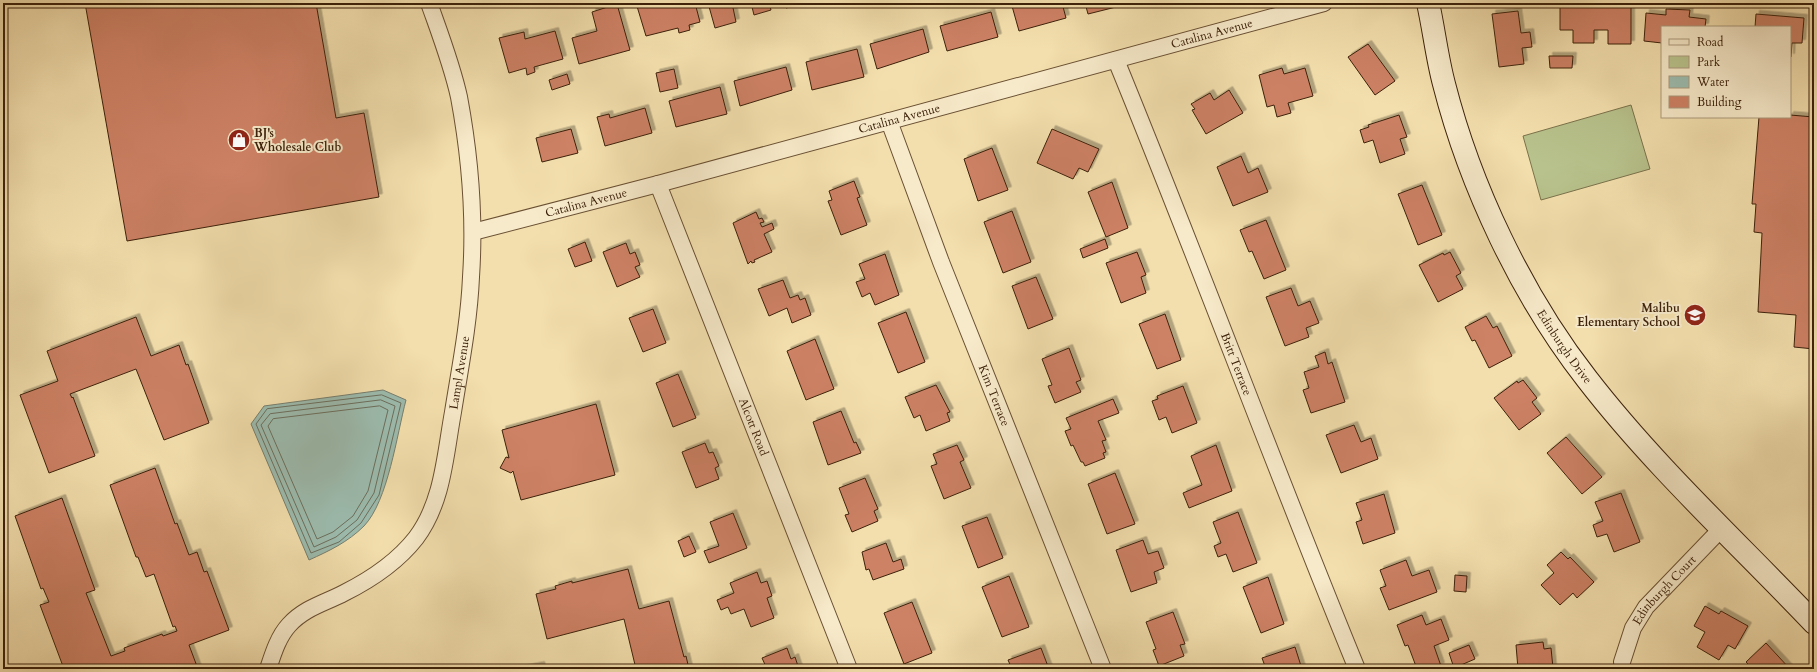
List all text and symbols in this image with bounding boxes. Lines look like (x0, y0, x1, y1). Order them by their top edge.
street label: Catalina Avenue (1169, 15, 1254, 52)
legend (1661, 26, 1791, 118)
text: Road (1697, 34, 1724, 50)
text: Park (1697, 54, 1721, 70)
text: Water (1696, 74, 1730, 90)
text: Building (1697, 94, 1742, 110)
street label: Catalina Avenue (857, 100, 942, 137)
place label: BJ's Wholesale Club (253, 125, 342, 155)
shop icon: BJ's Wholesale Club (226, 127, 252, 153)
street label: Catalina Avenue (544, 184, 629, 221)
place label: Malibu Elementary School (1577, 300, 1680, 330)
school or university icon: Malibu Elementary School (1682, 302, 1708, 328)
street label: Edinburgh Drive (1533, 306, 1596, 387)
street label: Britt Terrace (1217, 330, 1256, 398)
street label: Lampl Avenue (446, 335, 473, 411)
street label: Kim Terrace (975, 362, 1014, 429)
street label: Alcott Road (735, 396, 772, 459)
street label: Edinburgh Court (1629, 552, 1700, 628)

